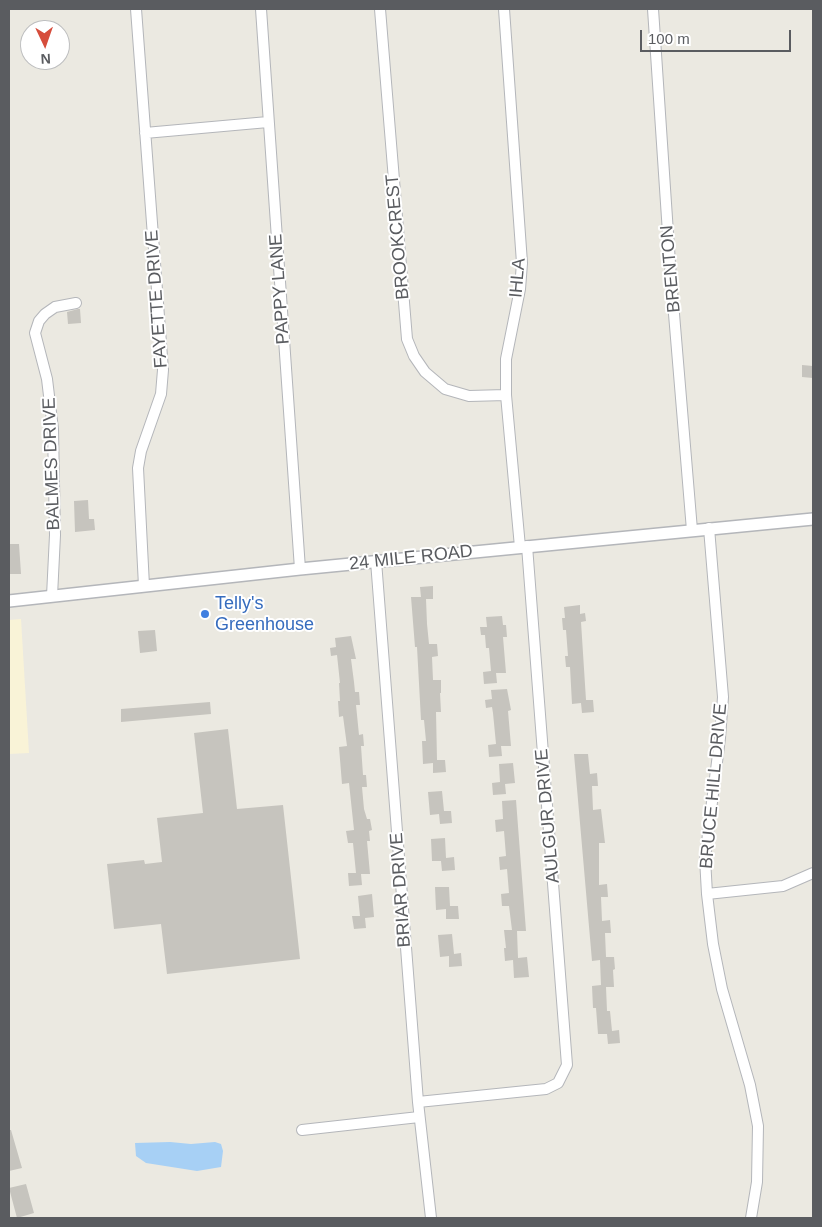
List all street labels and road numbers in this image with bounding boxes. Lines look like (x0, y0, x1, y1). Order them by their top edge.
street label: BROOKCREST (382, 173, 414, 301)
street label: BRENTON (656, 224, 686, 314)
street label: FAYETTE DRIVE (141, 229, 173, 369)
street label: PAPPY LANE (265, 233, 295, 345)
street label: IHLA (505, 257, 531, 299)
street label: BALMES DRIVE (39, 397, 65, 531)
street label: 24 MILE ROAD (348, 541, 474, 575)
street label: BRUCE HILL DRIVE (696, 702, 732, 870)
street label: AULGUR DRIVE (531, 748, 565, 884)
street label: BRIAR DRIVE (386, 832, 416, 948)

